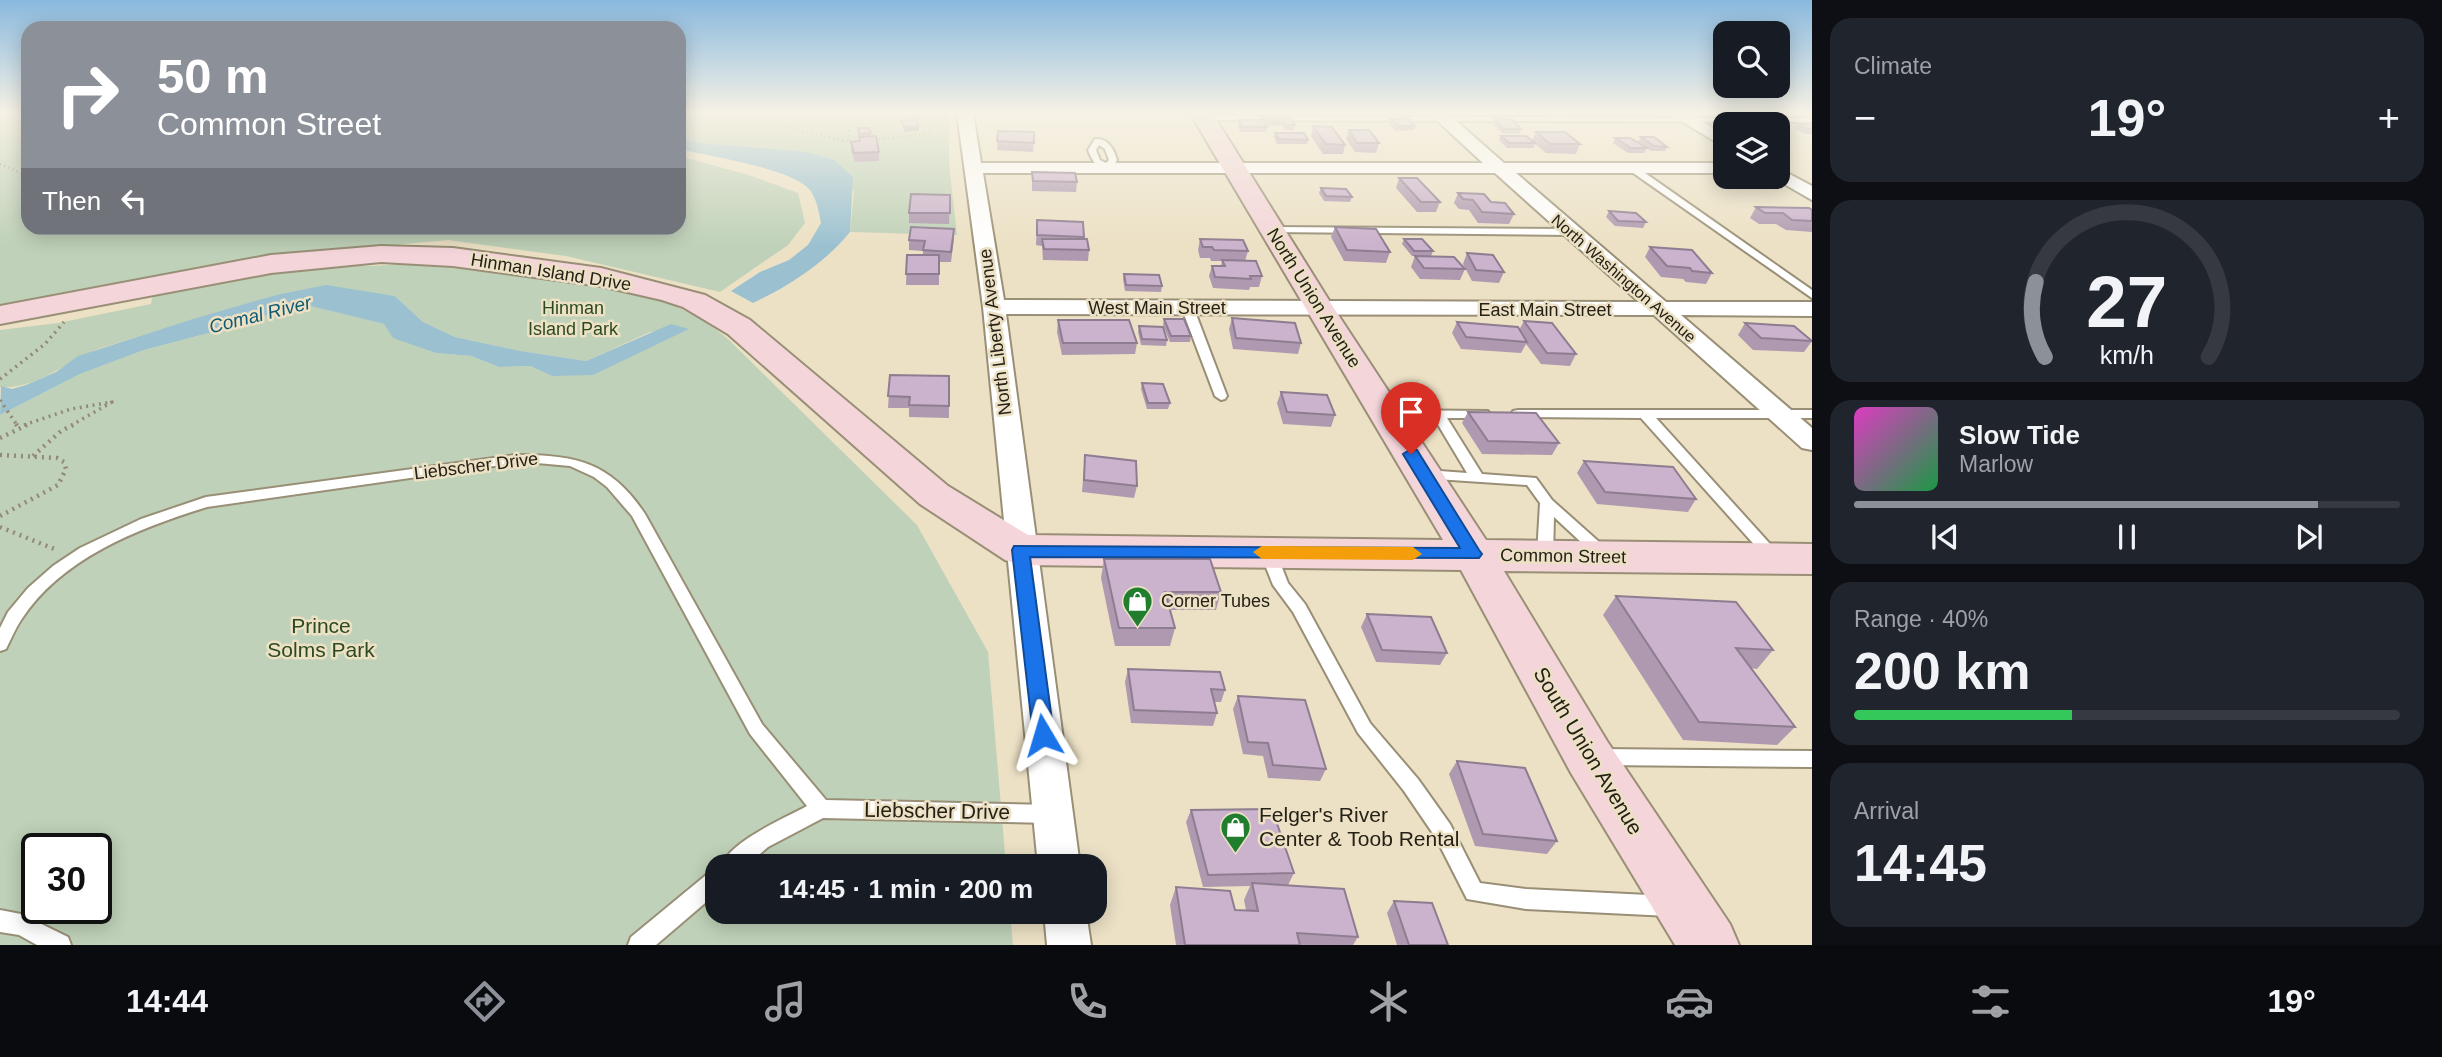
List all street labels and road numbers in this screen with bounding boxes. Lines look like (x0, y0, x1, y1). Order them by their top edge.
street label: North Washington Avenue (1548, 211, 1699, 346)
street label: North Union Avenue (1263, 225, 1365, 371)
street label: North Liberty Avenue (975, 248, 1015, 416)
street label: Hinman Island Drive (469, 249, 633, 295)
street label: West Main Street (1088, 298, 1226, 318)
street label: East Main Street (1478, 300, 1612, 320)
street label: Liebscher Drive (413, 448, 539, 484)
street label: Common Street (1500, 545, 1626, 567)
street label: South Union Avenue (1529, 663, 1648, 839)
street label: Liebscher Drive (864, 798, 1010, 823)

